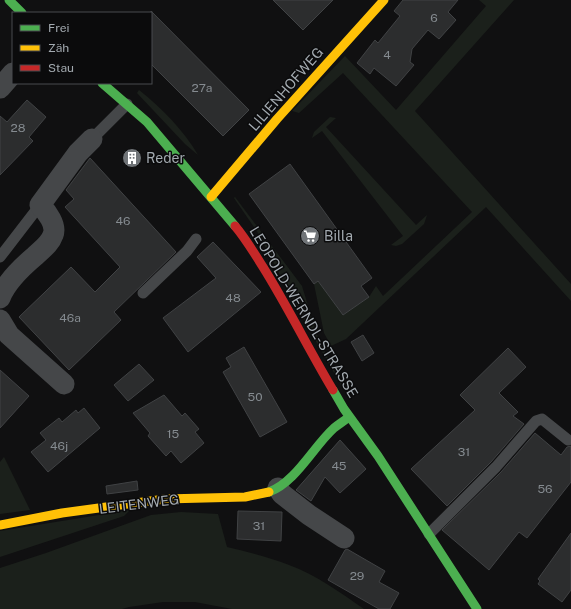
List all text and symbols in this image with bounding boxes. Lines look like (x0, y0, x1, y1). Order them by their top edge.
house number: 6 (430, 11, 438, 25)
legend (12, 12, 152, 84)
text: Frei (48, 21, 70, 35)
text: Zäh (48, 41, 69, 55)
street label: LILIENHOFWEG (245, 44, 327, 134)
house number: 4 (383, 48, 391, 62)
text: Stau (48, 61, 74, 75)
house number: 27a (192, 81, 213, 95)
house number: 28 (11, 121, 26, 135)
building icon: Reder (121, 147, 143, 169)
place label: Reder (146, 150, 185, 166)
house number: 46 (115, 214, 131, 228)
street label: LEOPOLD-WERNDL-STRASSE (247, 224, 361, 400)
supermarket icon: Billa (299, 225, 321, 247)
place label: Billa (324, 228, 353, 244)
house number: 48 (225, 291, 241, 305)
house number: 46a (59, 311, 81, 325)
house number: 50 (247, 390, 263, 404)
house number: 15 (167, 427, 180, 441)
house number: 46j (50, 439, 68, 453)
house number: 31 (458, 445, 470, 459)
house number: 45 (331, 459, 347, 473)
house number: 56 (537, 482, 553, 496)
street label: LEITENWEG (98, 491, 180, 517)
house number: 31 (253, 519, 265, 533)
house number: 29 (350, 569, 364, 583)

